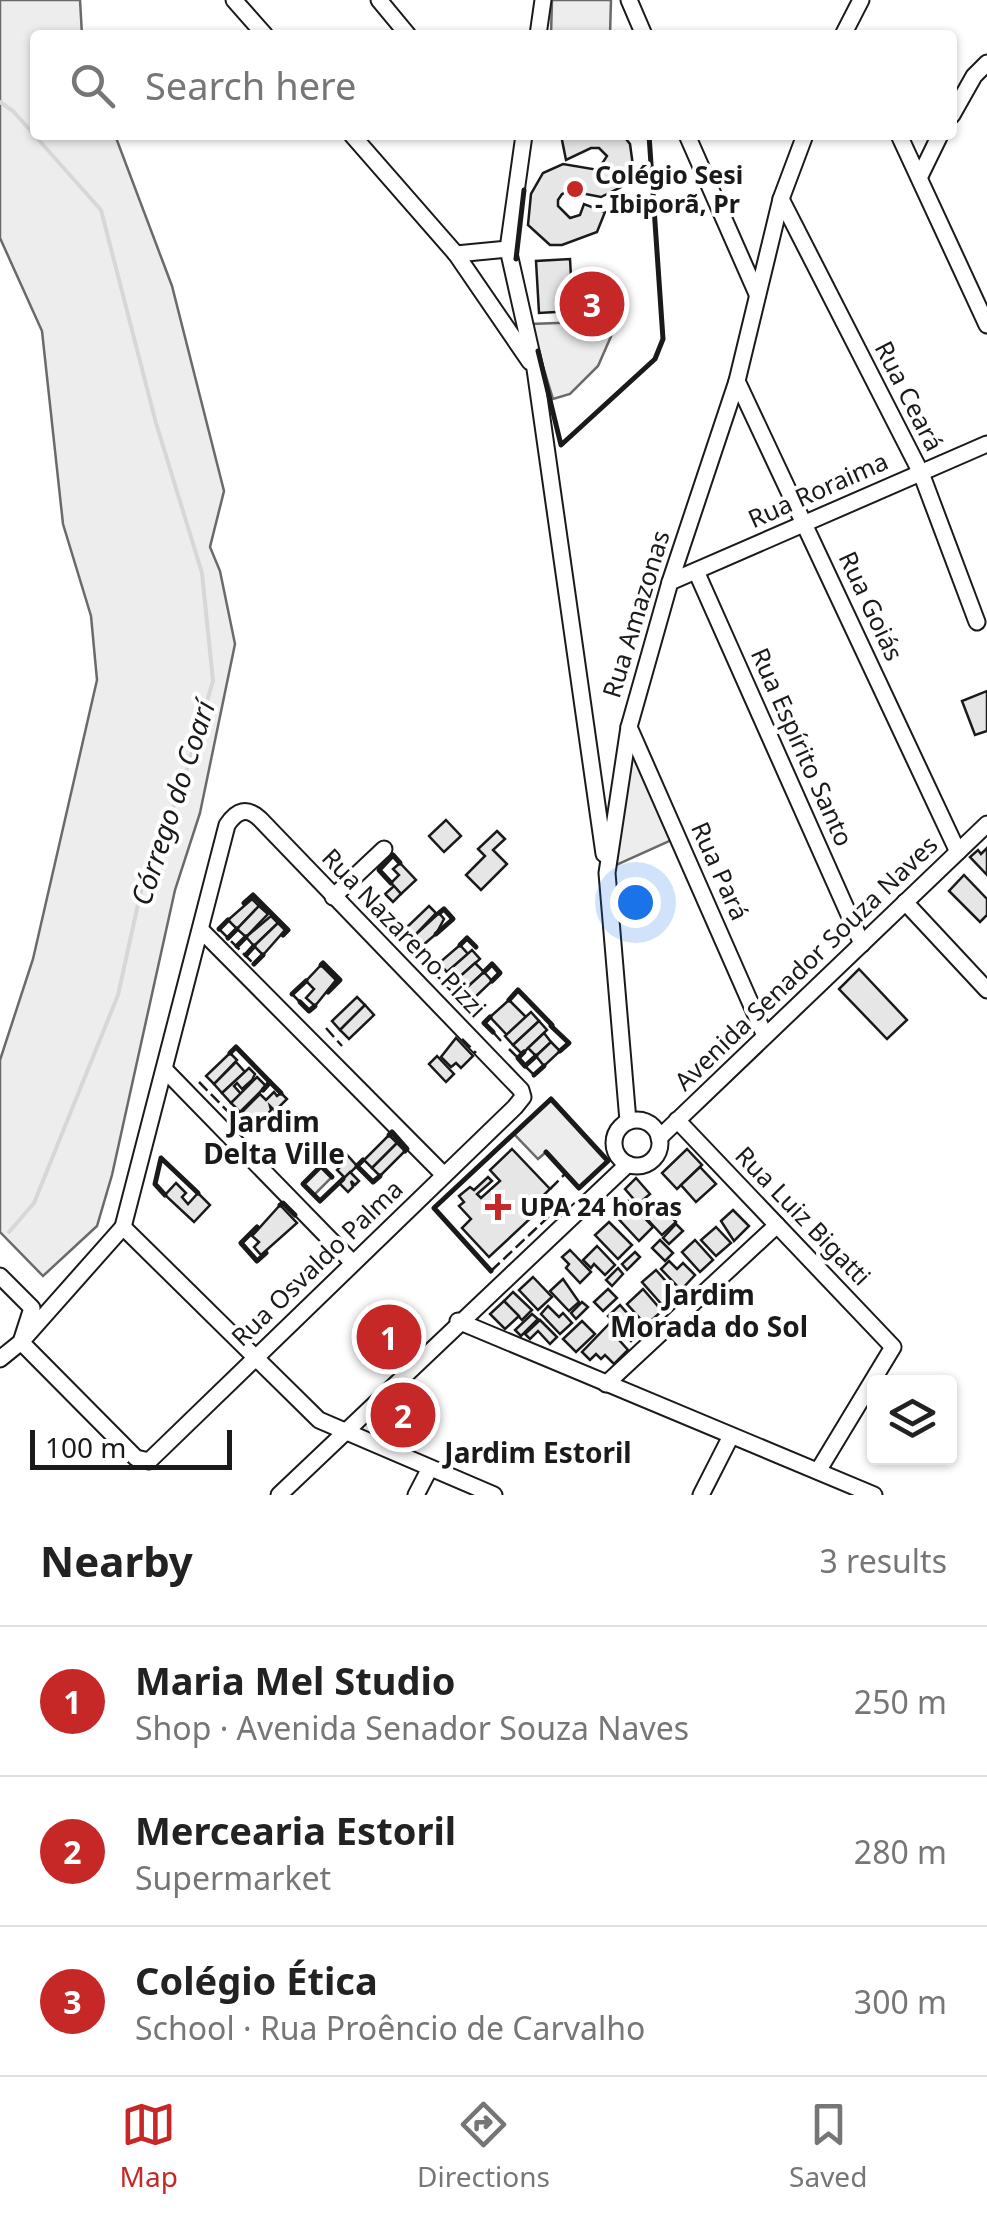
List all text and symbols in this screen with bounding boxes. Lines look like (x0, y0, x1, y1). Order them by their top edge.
search box (30, 30, 957, 140)
icon: search (65, 58, 120, 113)
text: Search here (145, 59, 356, 111)
place label: Colégio Sesi - Ibiporã, Pr (595, 157, 743, 220)
marker: Colégio Sesi - Ibiporã, Pr (564, 178, 586, 200)
pin: 3 (560, 266, 624, 342)
street label: Rua Ceará (868, 335, 952, 456)
street label: Rua Roraima (742, 443, 893, 535)
street label: Rua Amazonas (593, 526, 677, 702)
street label: Rua Goiás (832, 545, 912, 666)
street label: Rua Espírito Santo (744, 642, 862, 851)
water label: Córrego do Coarí (121, 692, 224, 910)
street label: Rua Pará (684, 816, 758, 925)
street label: Avenida Senador Souza Naves (666, 827, 944, 1097)
street label: Rua Nazareno Pizzi (315, 840, 494, 1024)
your location (610, 877, 661, 928)
district label: Jardim Delta Ville (203, 1102, 345, 1172)
street label: Rua Luiz Bigatti (728, 1138, 879, 1292)
street label: Rua Osvaldo Palma (223, 1171, 409, 1353)
place label: UPA 24 horas (520, 1189, 682, 1223)
marker: UPA 24 horas (485, 1194, 511, 1220)
district label: Jardim Morada do Sol (610, 1275, 808, 1345)
pin: 1 (356, 1300, 422, 1374)
map controls (867, 1375, 957, 1465)
button: layers (867, 1375, 957, 1465)
pin: 2 (370, 1378, 436, 1452)
scale bar (30, 1425, 232, 1470)
text: 100 m (45, 1428, 127, 1466)
district label: Jardim Estoril (441, 1433, 632, 1471)
text: Nearby (40, 1532, 193, 1589)
text: 3 results (820, 1539, 947, 1582)
text: Maria Mel Studio (135, 1654, 456, 1706)
text: 1 (63, 1680, 82, 1723)
text: 250 m (854, 1680, 947, 1723)
text: Shop · Avenida Senador Souza Naves (135, 1706, 689, 1749)
text: Mercearia Estoril (135, 1804, 456, 1856)
text: 2 (63, 1830, 82, 1873)
text: 280 m (854, 1830, 947, 1873)
text: Supermarket (135, 1856, 331, 1899)
text: Colégio Ética (135, 1954, 378, 2006)
text: 3 (63, 1980, 82, 2023)
text: 300 m (854, 1980, 947, 2023)
text: School · Rua Proêncio de Carvalho (135, 2006, 645, 2049)
tab: Map (120, 2097, 178, 2195)
tab: Directions (417, 2097, 550, 2195)
tab: Saved (789, 2097, 867, 2195)

